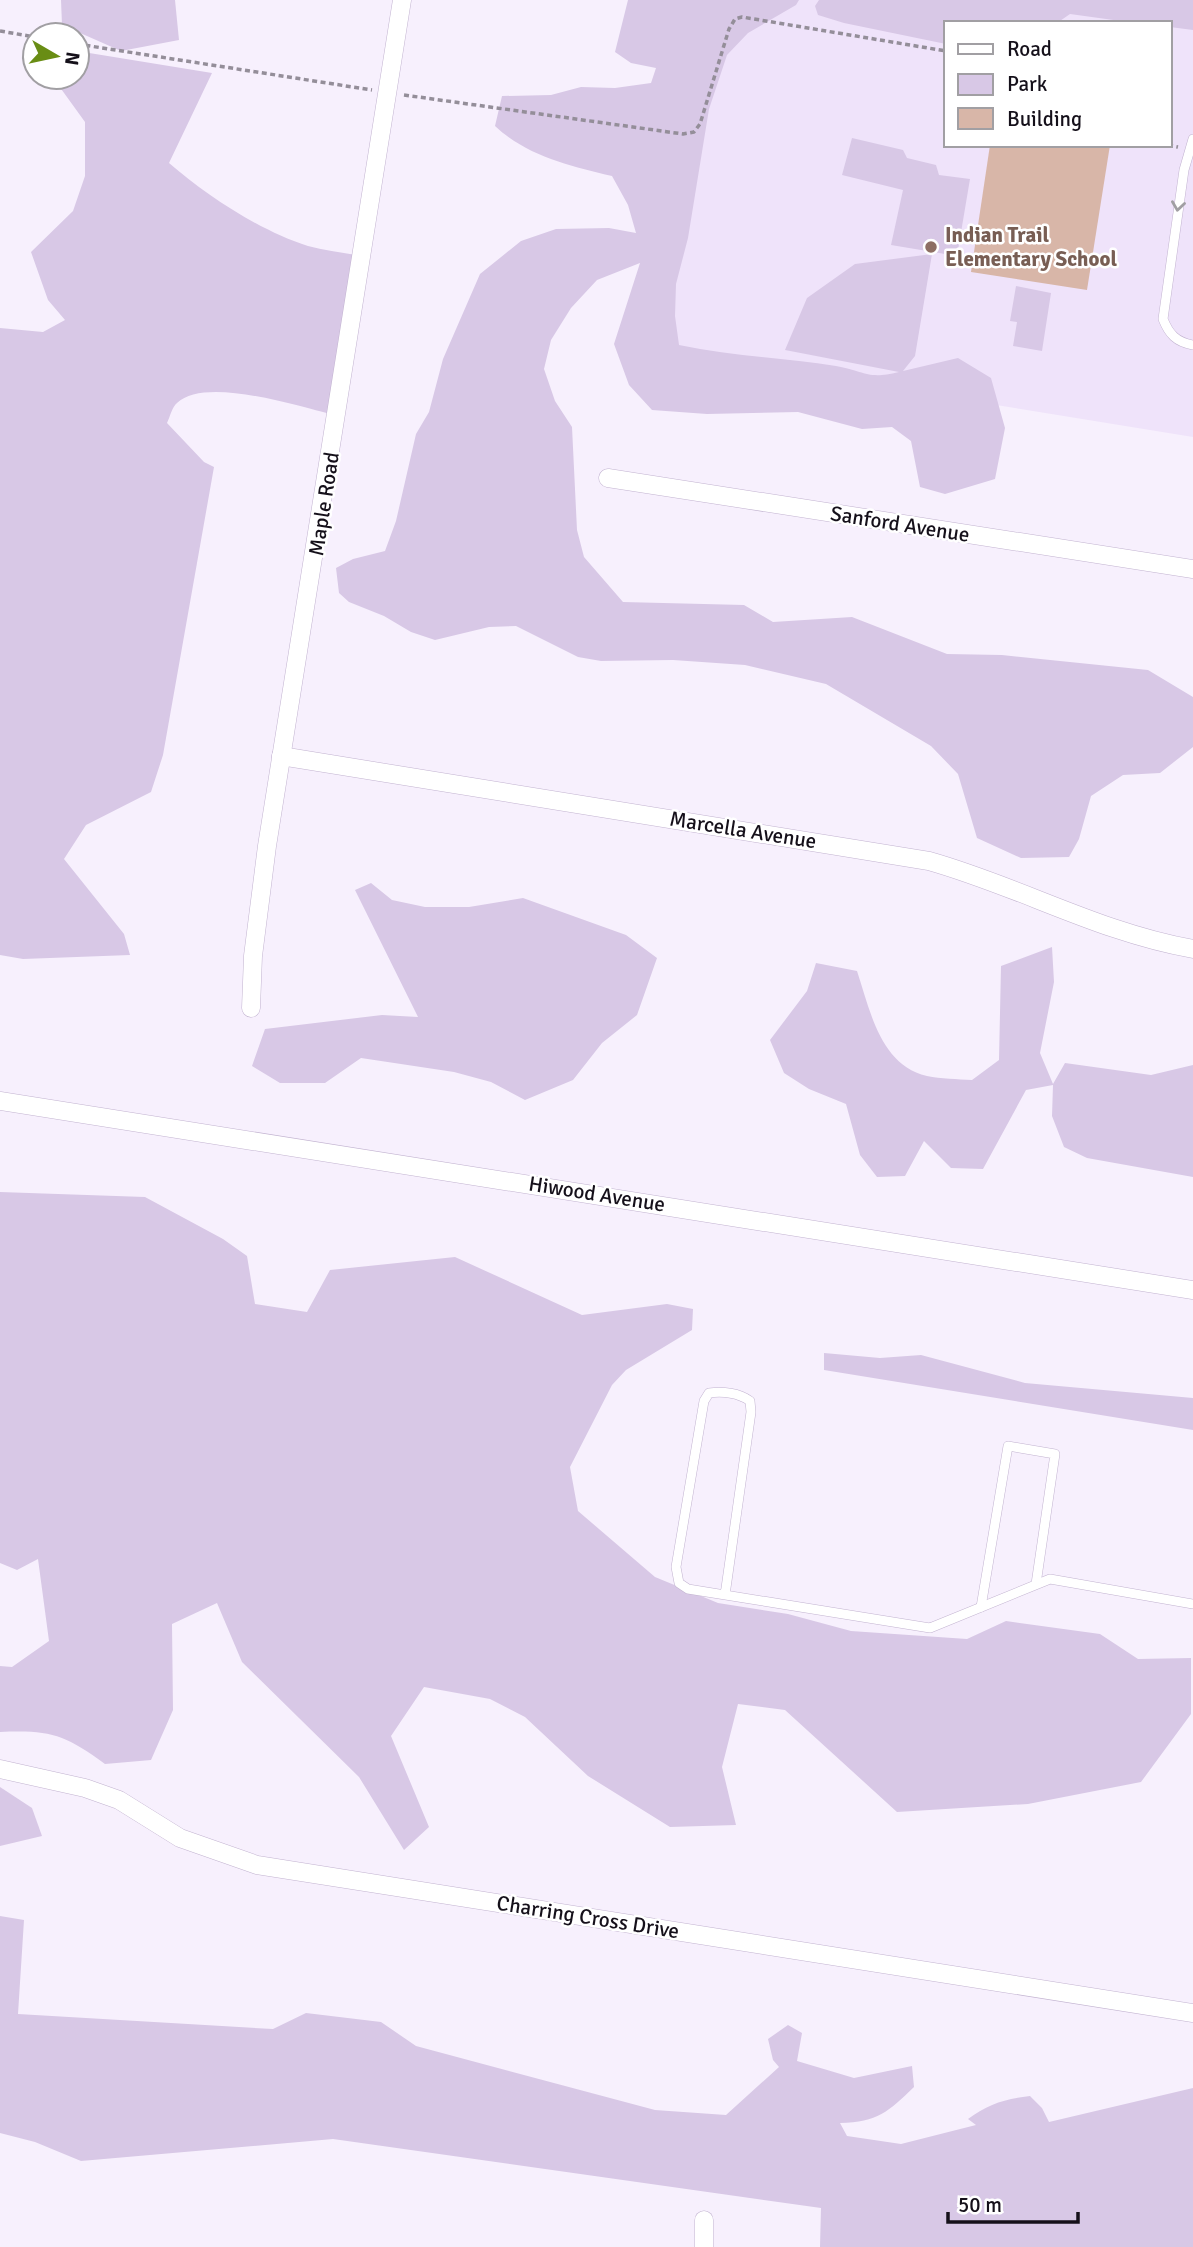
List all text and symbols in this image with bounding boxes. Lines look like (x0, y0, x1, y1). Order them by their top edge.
north arrow (21, 21, 91, 91)
legend (944, 21, 1172, 147)
text: Road (1007, 36, 1052, 62)
text: N (59, 50, 85, 67)
text: Park (1007, 71, 1048, 97)
text: Building (1007, 106, 1082, 132)
one-way arrow (1171, 200, 1186, 211)
place label: Indian Trail Elementary School (945, 222, 1117, 272)
marker: Indian Trail Elementary School (923, 239, 939, 255)
street label: Maple Road (303, 450, 345, 558)
street label: Sanford Avenue (829, 500, 971, 548)
street label: Marcella Avenue (668, 806, 818, 854)
street label: Hiwood Avenue (527, 1170, 667, 1218)
street label: Charring Cross Drive (495, 1890, 681, 1944)
scale bar (948, 2180, 1078, 2224)
text: 50 m (958, 2192, 1002, 2218)

